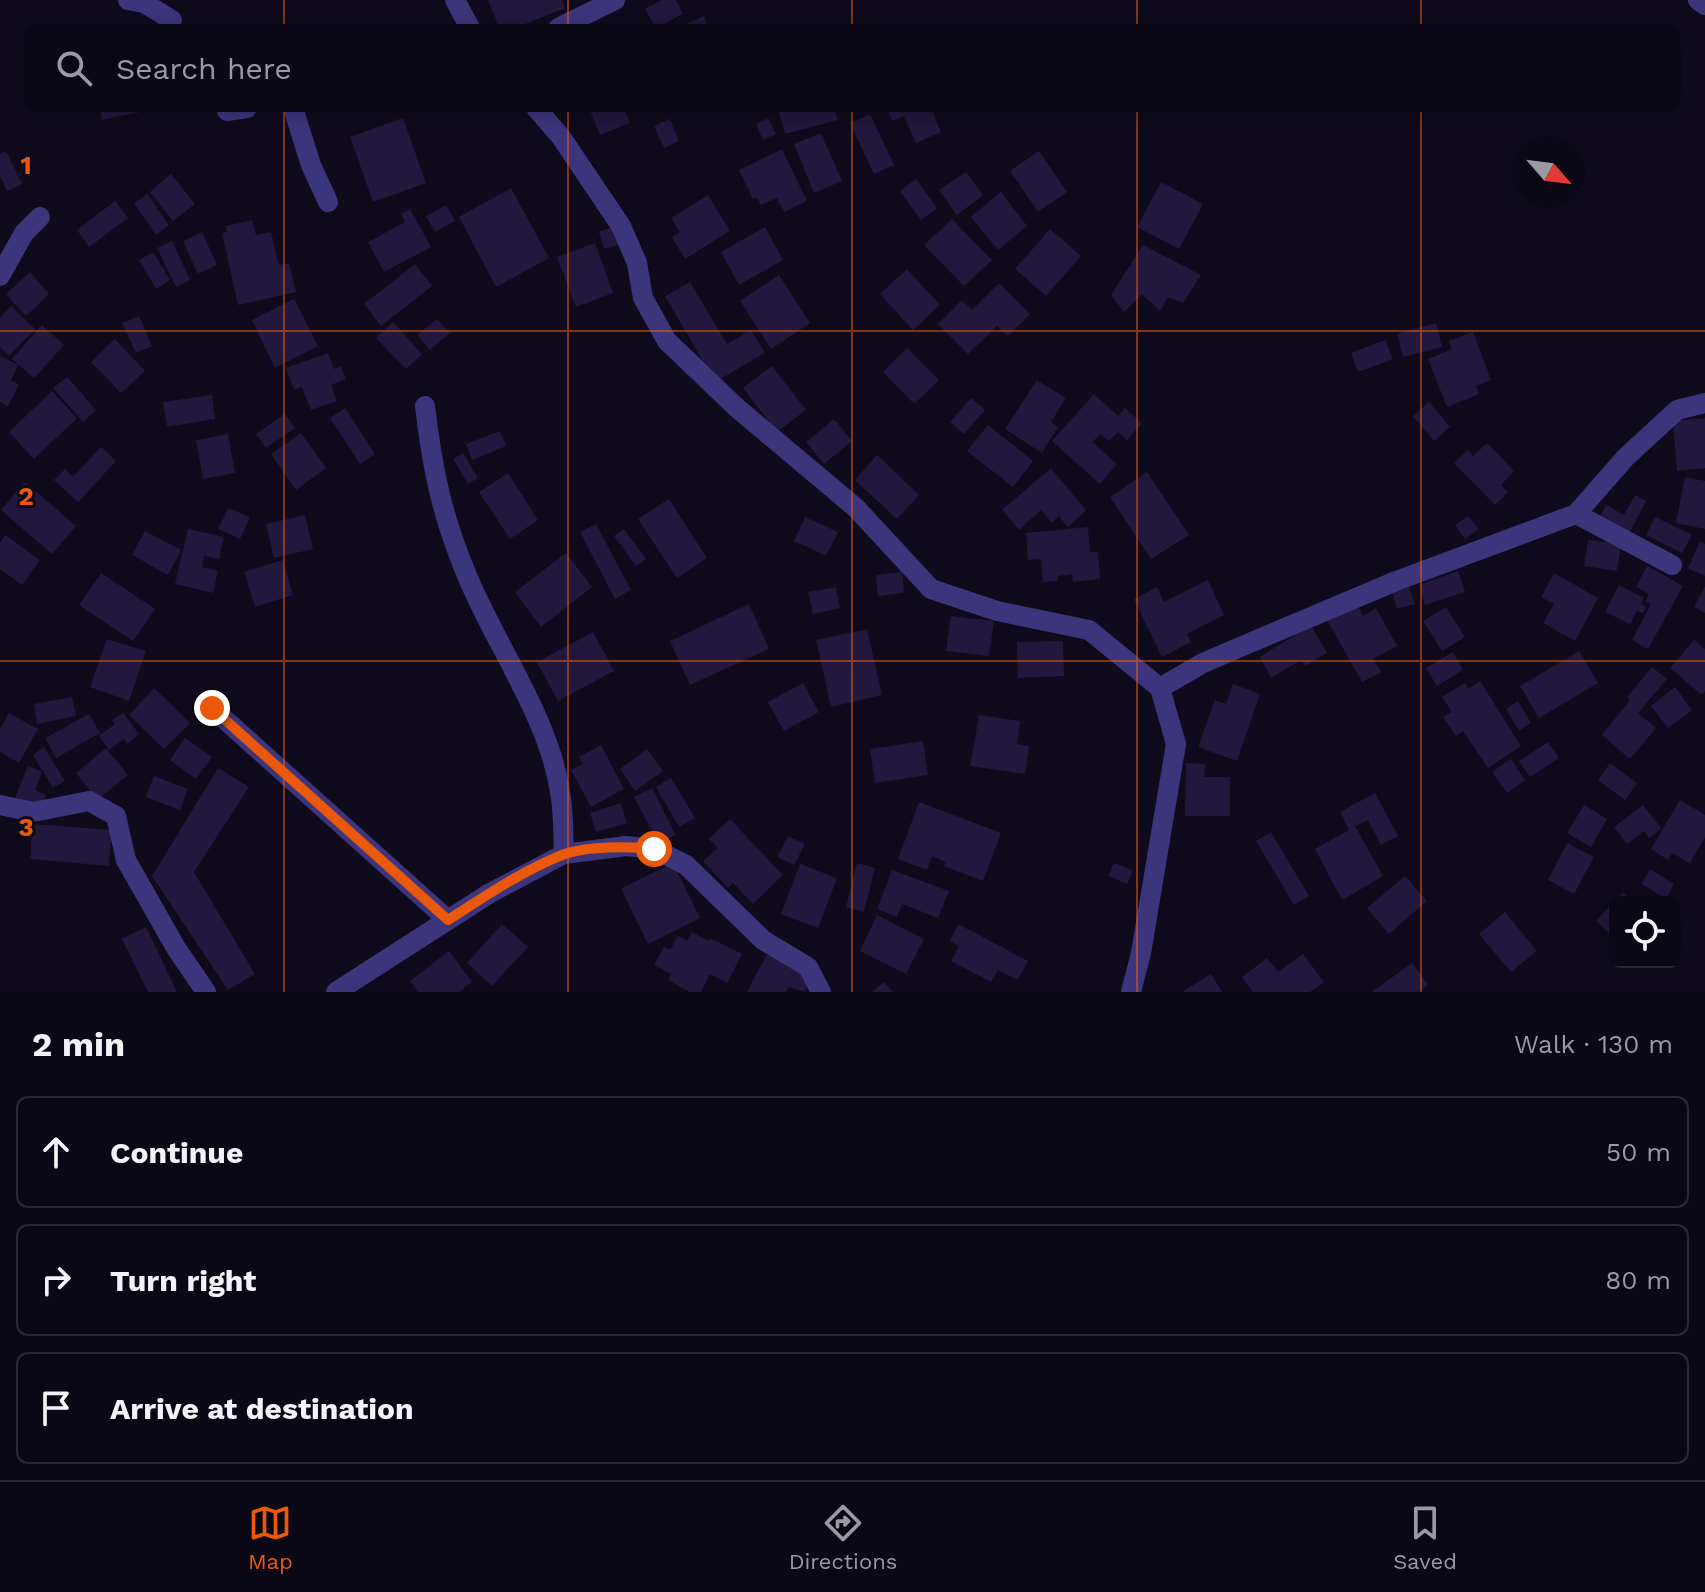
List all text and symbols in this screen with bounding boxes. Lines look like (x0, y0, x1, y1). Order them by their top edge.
search box (24, 24, 1681, 112)
icon: search (52, 46, 96, 90)
text: Search here (116, 51, 292, 86)
north arrow (1513, 136, 1585, 208)
text: 1 (20, 150, 32, 180)
text: 2 (18, 481, 34, 511)
route end (194, 690, 230, 726)
text: 3 (18, 812, 34, 842)
route start (636, 831, 672, 867)
map controls (1609, 896, 1681, 968)
button: locate (1609, 896, 1681, 968)
text: 2 min (32, 1024, 125, 1064)
text: Walk · 130 m (1514, 1029, 1673, 1059)
icon: ahead (34, 1130, 78, 1174)
text: Continue (110, 1135, 243, 1170)
text: 50 m (1606, 1137, 1671, 1167)
icon: right (34, 1258, 78, 1302)
text: Turn right (110, 1263, 256, 1298)
text: 80 m (1605, 1265, 1671, 1295)
icon: arrive (34, 1386, 78, 1430)
text: Arrive at destination (110, 1391, 414, 1426)
tab: Map (248, 1501, 293, 1574)
tab: Directions (789, 1501, 897, 1574)
tab: Saved (1393, 1501, 1457, 1574)

